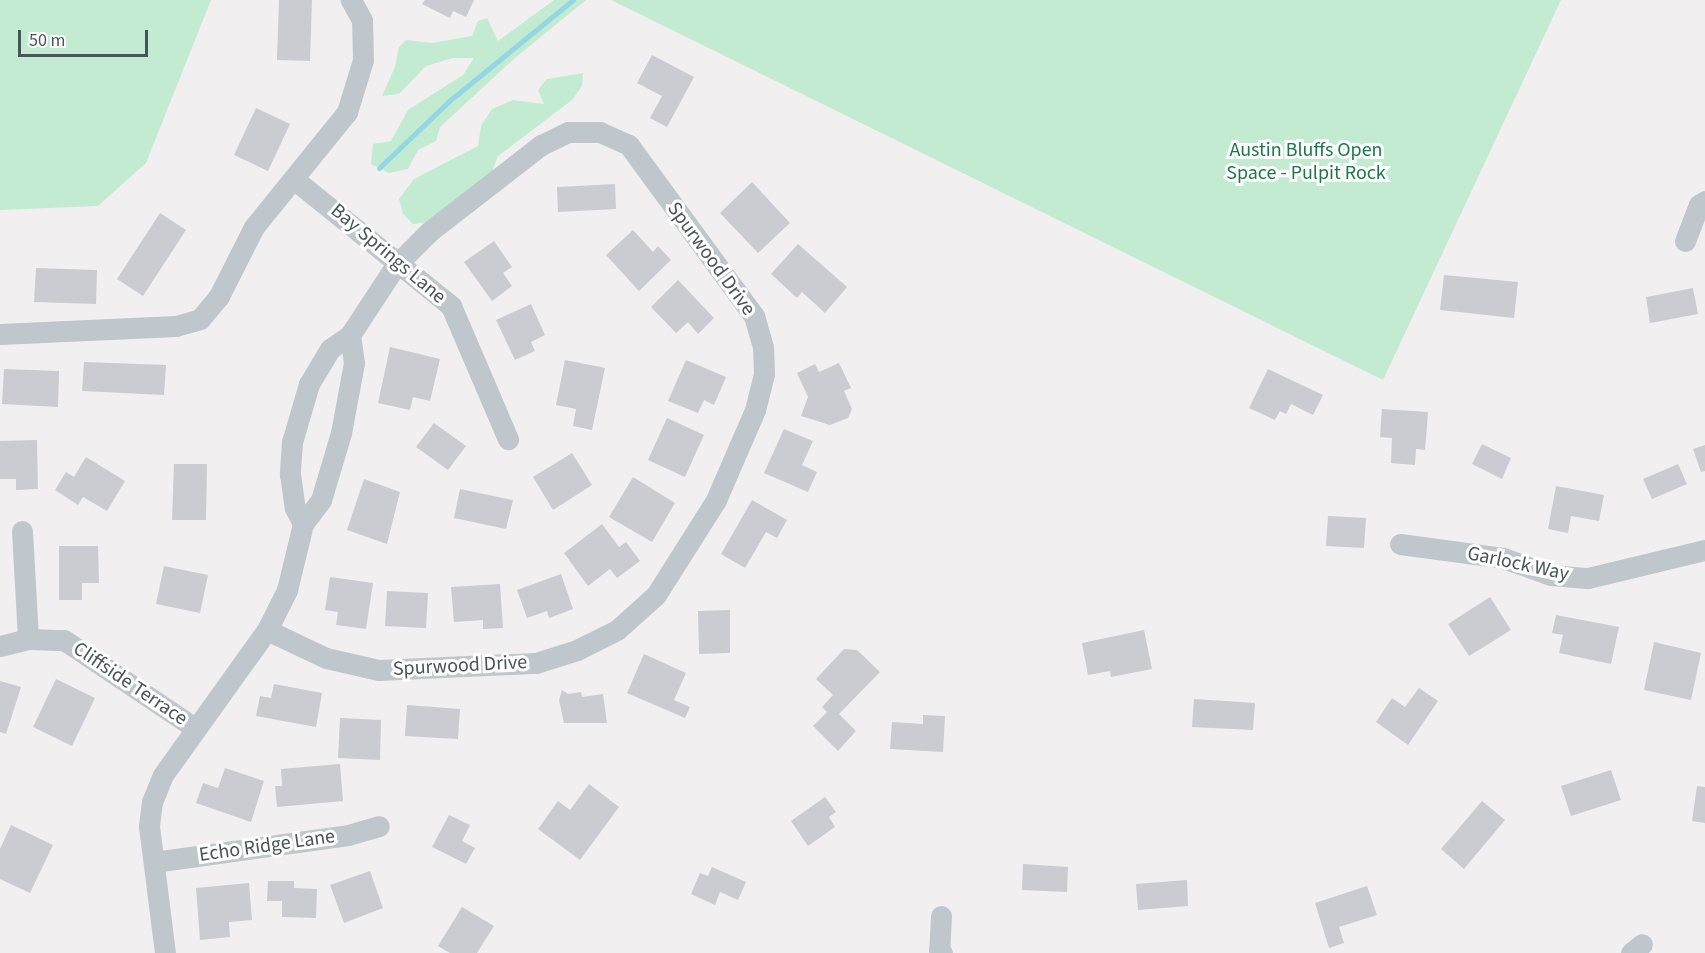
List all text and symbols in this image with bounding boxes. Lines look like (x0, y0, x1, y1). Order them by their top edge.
scale bar (21, 18, 152, 56)
text: 50 m (29, 28, 65, 53)
park label: Austin Bluffs Open Space - Pulpit Rock (1226, 138, 1386, 185)
street label: Spurwood Drive (662, 198, 760, 320)
street label: Bay Springs Lane (326, 199, 450, 309)
street label: Garlock Way (1465, 542, 1571, 586)
street label: Cliffside Terrace (68, 637, 192, 731)
street label: Spurwood Drive (392, 650, 528, 682)
street label: Echo Ridge Lane (198, 825, 336, 867)

